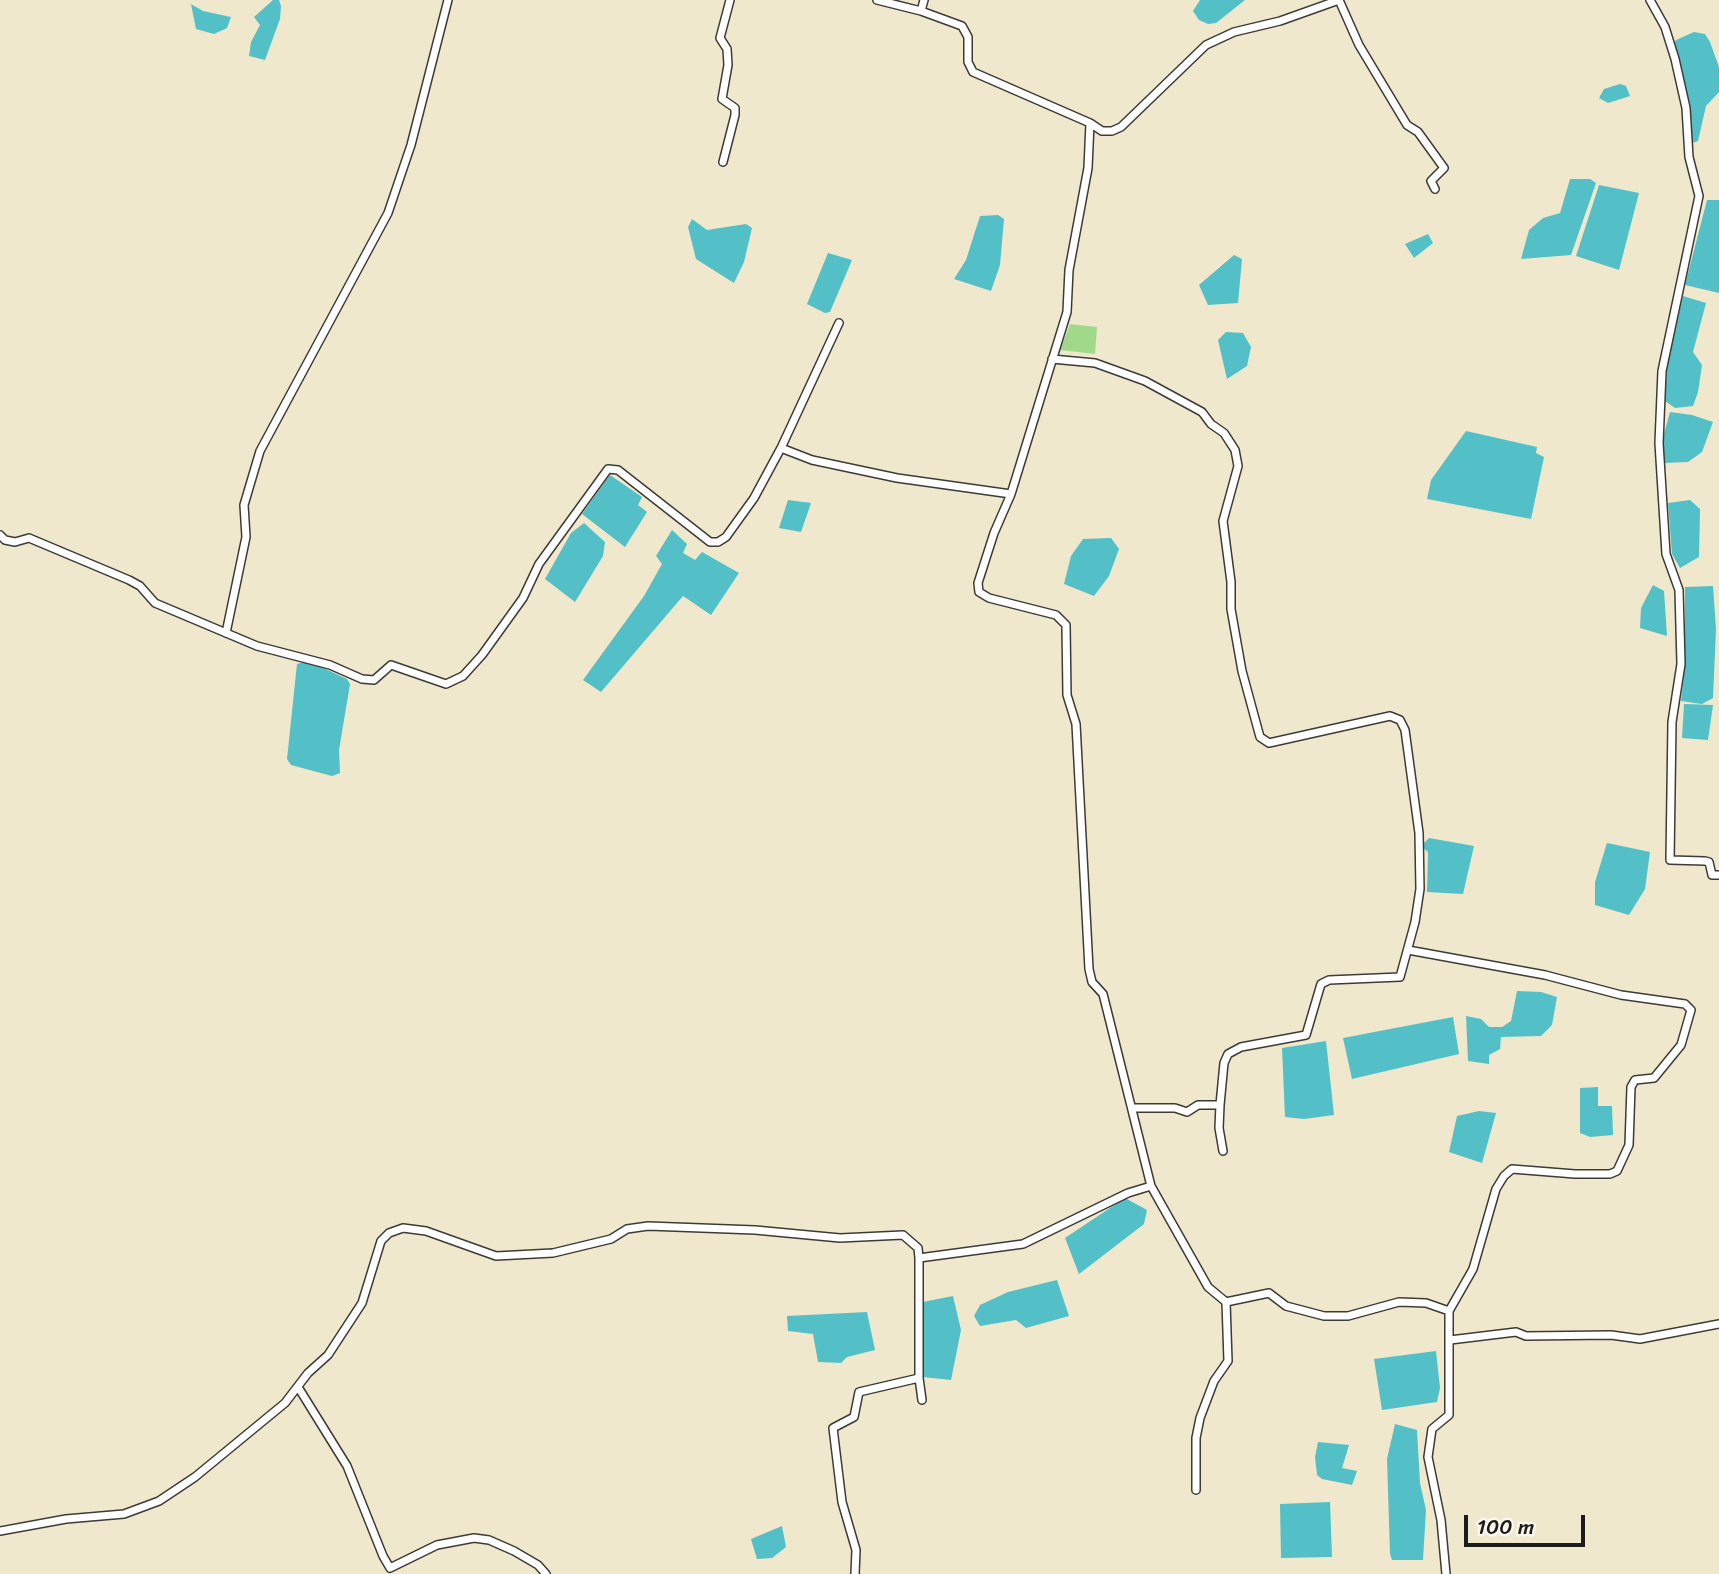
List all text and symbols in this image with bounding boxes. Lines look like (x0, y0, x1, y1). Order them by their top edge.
scale bar (1467, 1500, 1588, 1544)
text: 100 m (1477, 1508, 1534, 1546)

